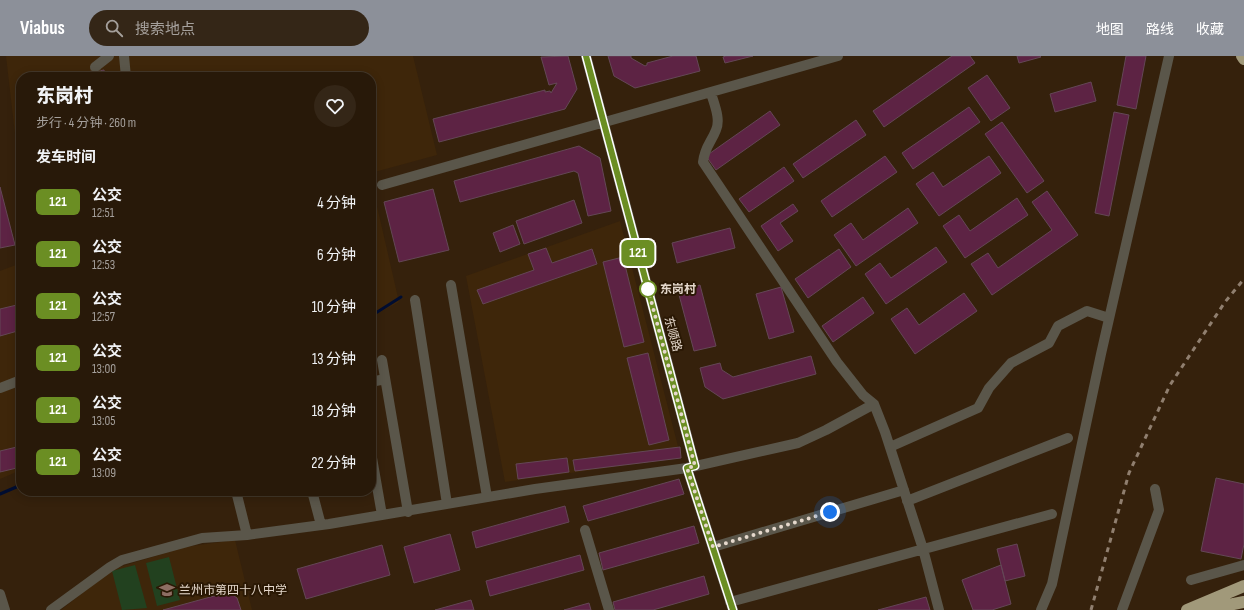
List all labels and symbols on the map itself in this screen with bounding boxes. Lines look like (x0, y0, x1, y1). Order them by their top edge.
line badge: 121 (615, 240, 661, 266)
marker: 东岗村 (639, 280, 657, 298)
place label: 东岗村 (660, 282, 696, 297)
street label: 东顺路 (661, 315, 684, 353)
your location (820, 502, 840, 522)
school or university icon: 兰州市第四十八中学 (158, 581, 176, 599)
place label: 兰州市第四十八中学 (179, 583, 287, 598)

